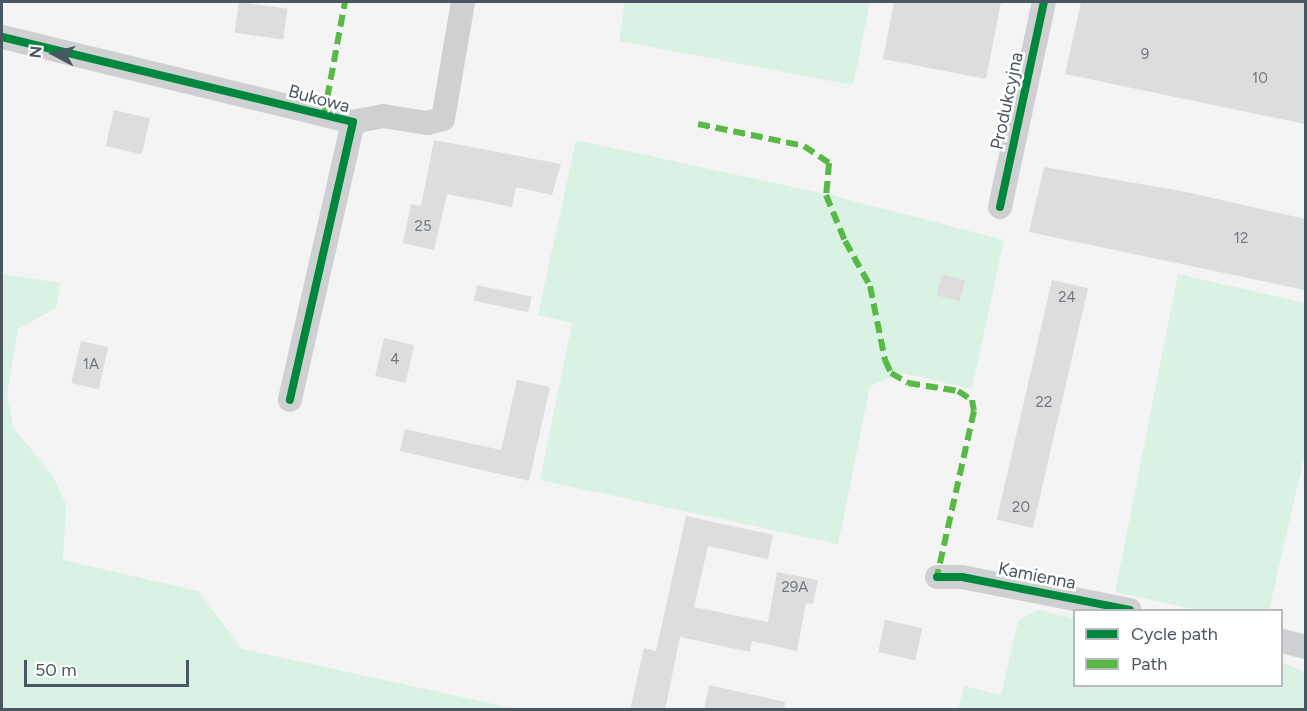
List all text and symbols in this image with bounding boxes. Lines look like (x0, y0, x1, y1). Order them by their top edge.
north arrow (24, 24, 84, 84)
text: N (26, 45, 46, 59)
house number: 9 (1141, 46, 1149, 64)
street label: Produkcyjna (986, 50, 1028, 152)
house number: 10 (1252, 70, 1268, 88)
street label: Bukowa (286, 80, 352, 118)
house number: 25 (414, 218, 432, 236)
house number: 12 (1234, 230, 1248, 248)
house number: 24 (1058, 289, 1076, 307)
house number: 4 (390, 351, 400, 369)
house number: 1A (83, 356, 99, 374)
house number: 22 (1036, 394, 1052, 412)
house number: 20 (1012, 499, 1030, 517)
street label: Kamienna (996, 558, 1078, 594)
house number: 29A (781, 579, 809, 597)
legend (1073, 609, 1283, 687)
text: Cycle path (1131, 623, 1218, 645)
scale bar (27, 648, 192, 686)
text: Path (1131, 653, 1167, 675)
text: 50 m (35, 659, 77, 681)

